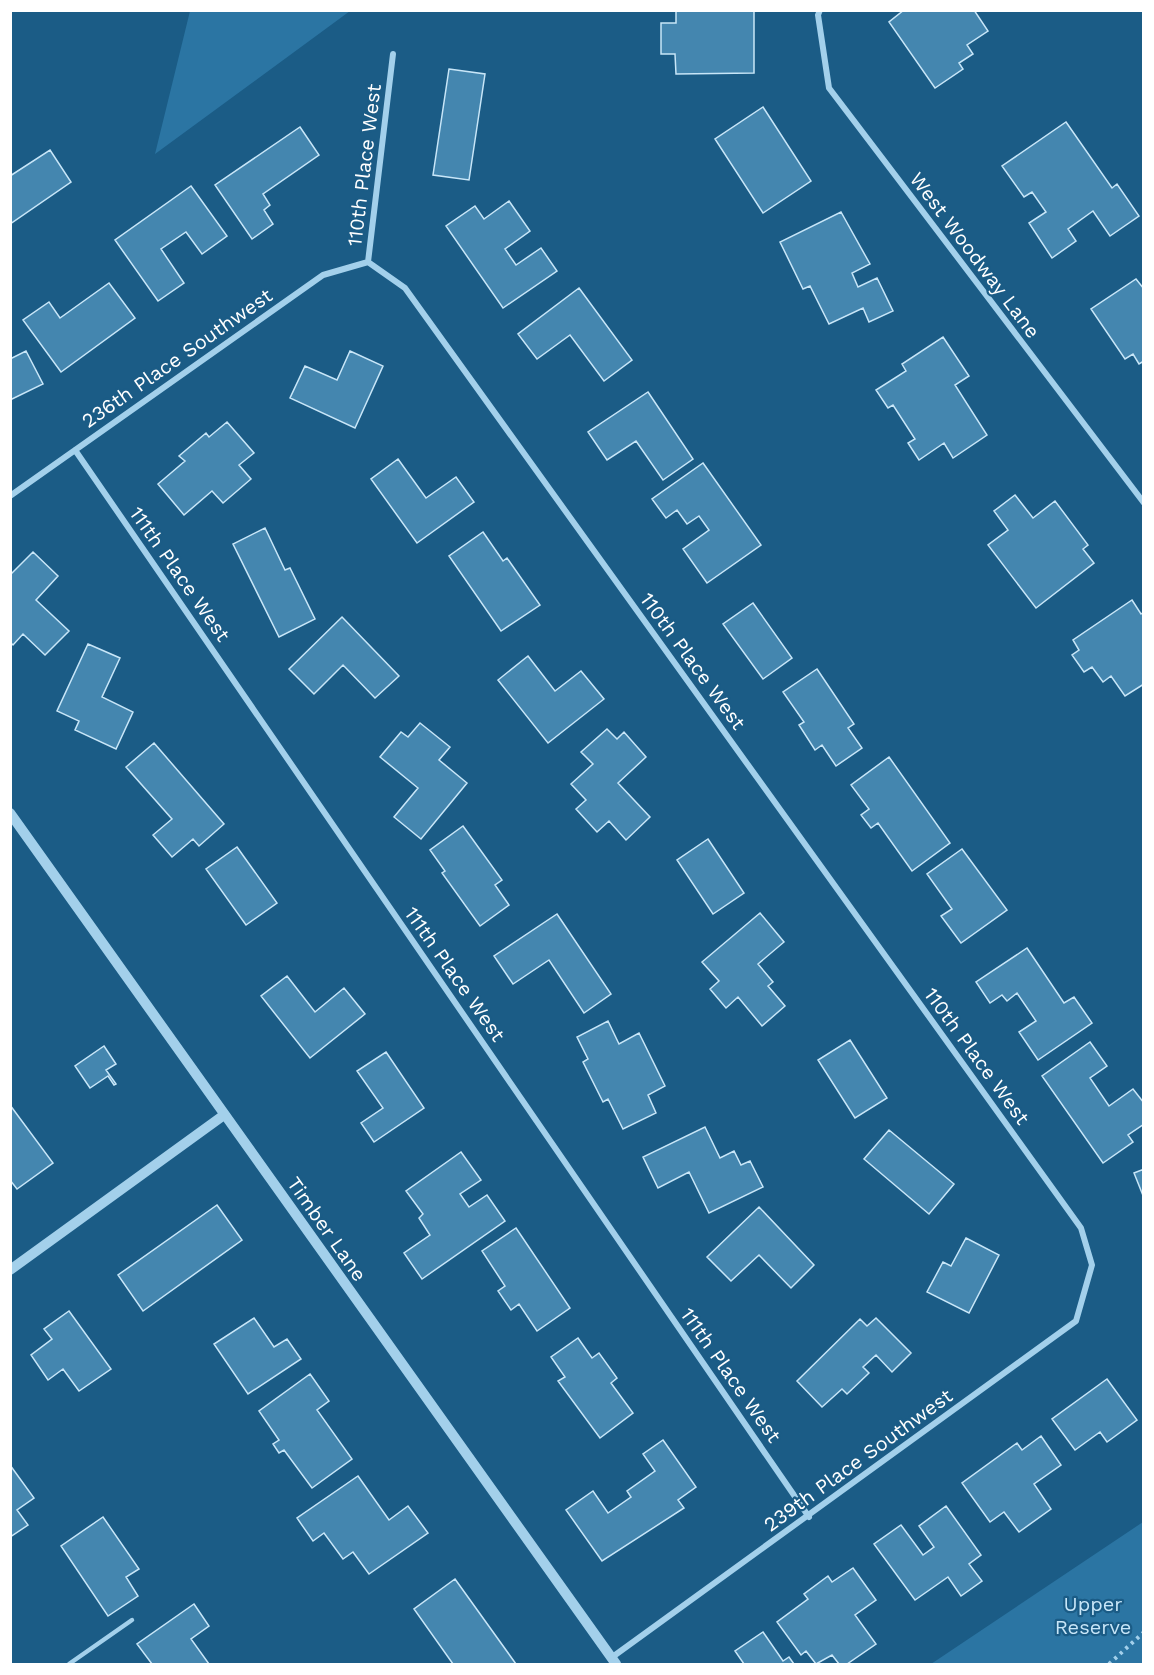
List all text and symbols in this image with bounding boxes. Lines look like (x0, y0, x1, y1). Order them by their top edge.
street label: 110th Place West (342, 82, 386, 248)
street label: West Woodway Lane (905, 167, 1045, 343)
street label: 236th Place Southwest (77, 283, 277, 433)
street label: 111th Place West (125, 502, 236, 646)
street label: 110th Place West (635, 588, 751, 735)
street label: 111th Place West (400, 902, 511, 1046)
street label: 110th Place West (919, 983, 1035, 1130)
street label: Timber Lane (282, 1172, 372, 1286)
street label: 111th Place West (676, 1303, 787, 1447)
street label: 239th Place Southwest (759, 1383, 957, 1536)
park label: Upper Reserve (1055, 1592, 1131, 1639)

